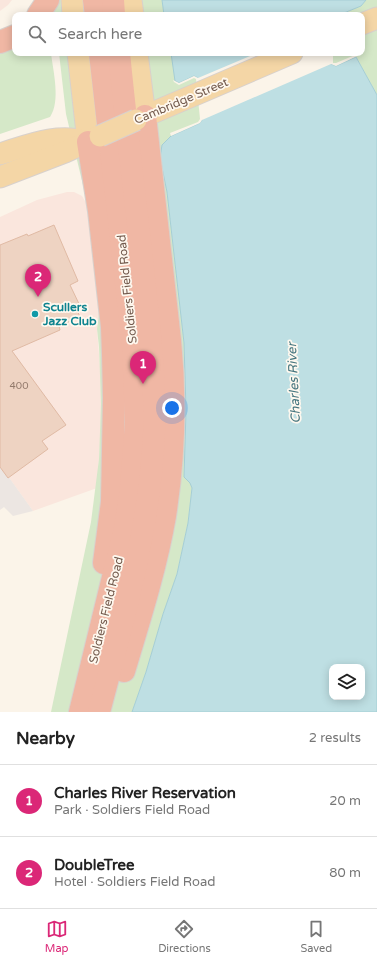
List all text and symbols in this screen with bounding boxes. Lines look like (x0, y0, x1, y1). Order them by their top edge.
search box (12, 12, 365, 56)
icon: search (26, 23, 48, 45)
text: Search here (58, 25, 142, 43)
street label: Cambridge Street (132, 75, 230, 127)
street label: Soldiers Field Road (114, 234, 140, 344)
pin: 2 (25, 264, 51, 297)
place label: Scullers Jazz Club (42, 300, 97, 328)
marker: Scullers Jazz Club (30, 309, 40, 319)
water label: Charles River (284, 340, 304, 424)
pin: 1 (130, 351, 156, 384)
house number: 400 (10, 380, 28, 392)
your location (162, 398, 182, 418)
street label: Soldiers Field Road (86, 555, 126, 665)
map controls (329, 664, 365, 700)
button: layers (329, 664, 365, 700)
text: Nearby (16, 728, 75, 749)
text: 2 results (309, 730, 361, 746)
text: Charles River Reservation (54, 784, 236, 802)
text: 1 (25, 793, 33, 809)
text: 20 m (329, 793, 361, 809)
text: Park · Soldiers Field Road (54, 802, 210, 818)
text: DoubleTree (54, 856, 134, 874)
text: 2 (25, 865, 33, 881)
text: 80 m (329, 865, 361, 881)
text: Hotel · Soldiers Field Road (54, 874, 216, 890)
tab: Map (45, 918, 69, 955)
tab: Directions (158, 918, 211, 955)
tab: Saved (300, 918, 332, 955)

